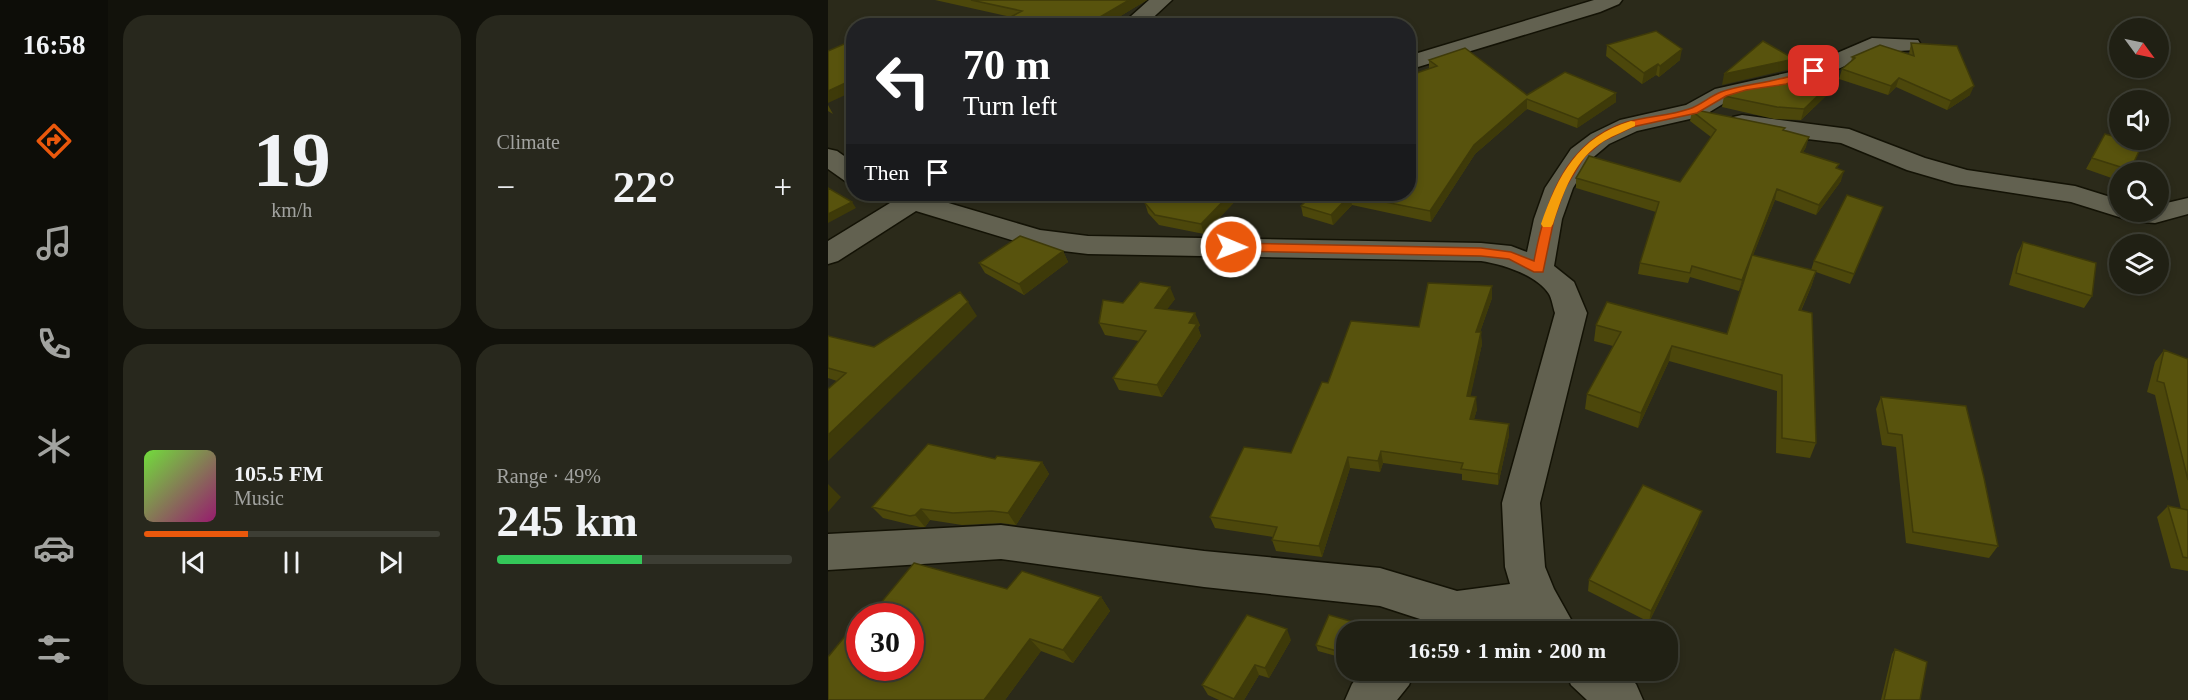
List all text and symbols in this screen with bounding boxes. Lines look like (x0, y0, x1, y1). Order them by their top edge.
north arrow (2109, 18, 2169, 78)
map controls (2109, 18, 2169, 294)
text: 16:58 (23, 30, 86, 60)
icon: left (864, 42, 942, 120)
text: 70 m (963, 42, 1051, 88)
pin (1788, 45, 1839, 96)
icon: arrive (1797, 54, 1830, 87)
button: sound (2109, 90, 2169, 150)
text: Turn left (963, 91, 1057, 121)
text: 19 (253, 116, 331, 203)
icon: directions (33, 120, 75, 162)
text: Climate (497, 131, 560, 153)
icon: arrive (921, 156, 954, 189)
text: Then (864, 160, 909, 185)
text: 22° (613, 162, 676, 212)
button: search (2109, 162, 2169, 222)
text: − (497, 169, 515, 205)
text: + (773, 169, 792, 205)
text: km/h (271, 199, 312, 221)
position arrow (1199, 215, 1263, 279)
icon: music (33, 222, 75, 264)
button: layers (2109, 234, 2169, 294)
icon: phone (33, 323, 75, 365)
icon: climate (33, 425, 75, 467)
text: 105.5 FM (234, 461, 323, 486)
text: Range · 49% (497, 465, 601, 487)
text: Music (234, 487, 284, 509)
text: 245 km (497, 496, 638, 546)
icon: car (33, 527, 75, 569)
icon: previous (177, 546, 210, 579)
icon: pause (275, 546, 308, 579)
icon: next (374, 546, 407, 579)
speed limit sign: 30 (846, 603, 924, 681)
icon: filters (33, 628, 75, 670)
text: 16:59 · 1 min · 200 m (1408, 638, 1606, 663)

